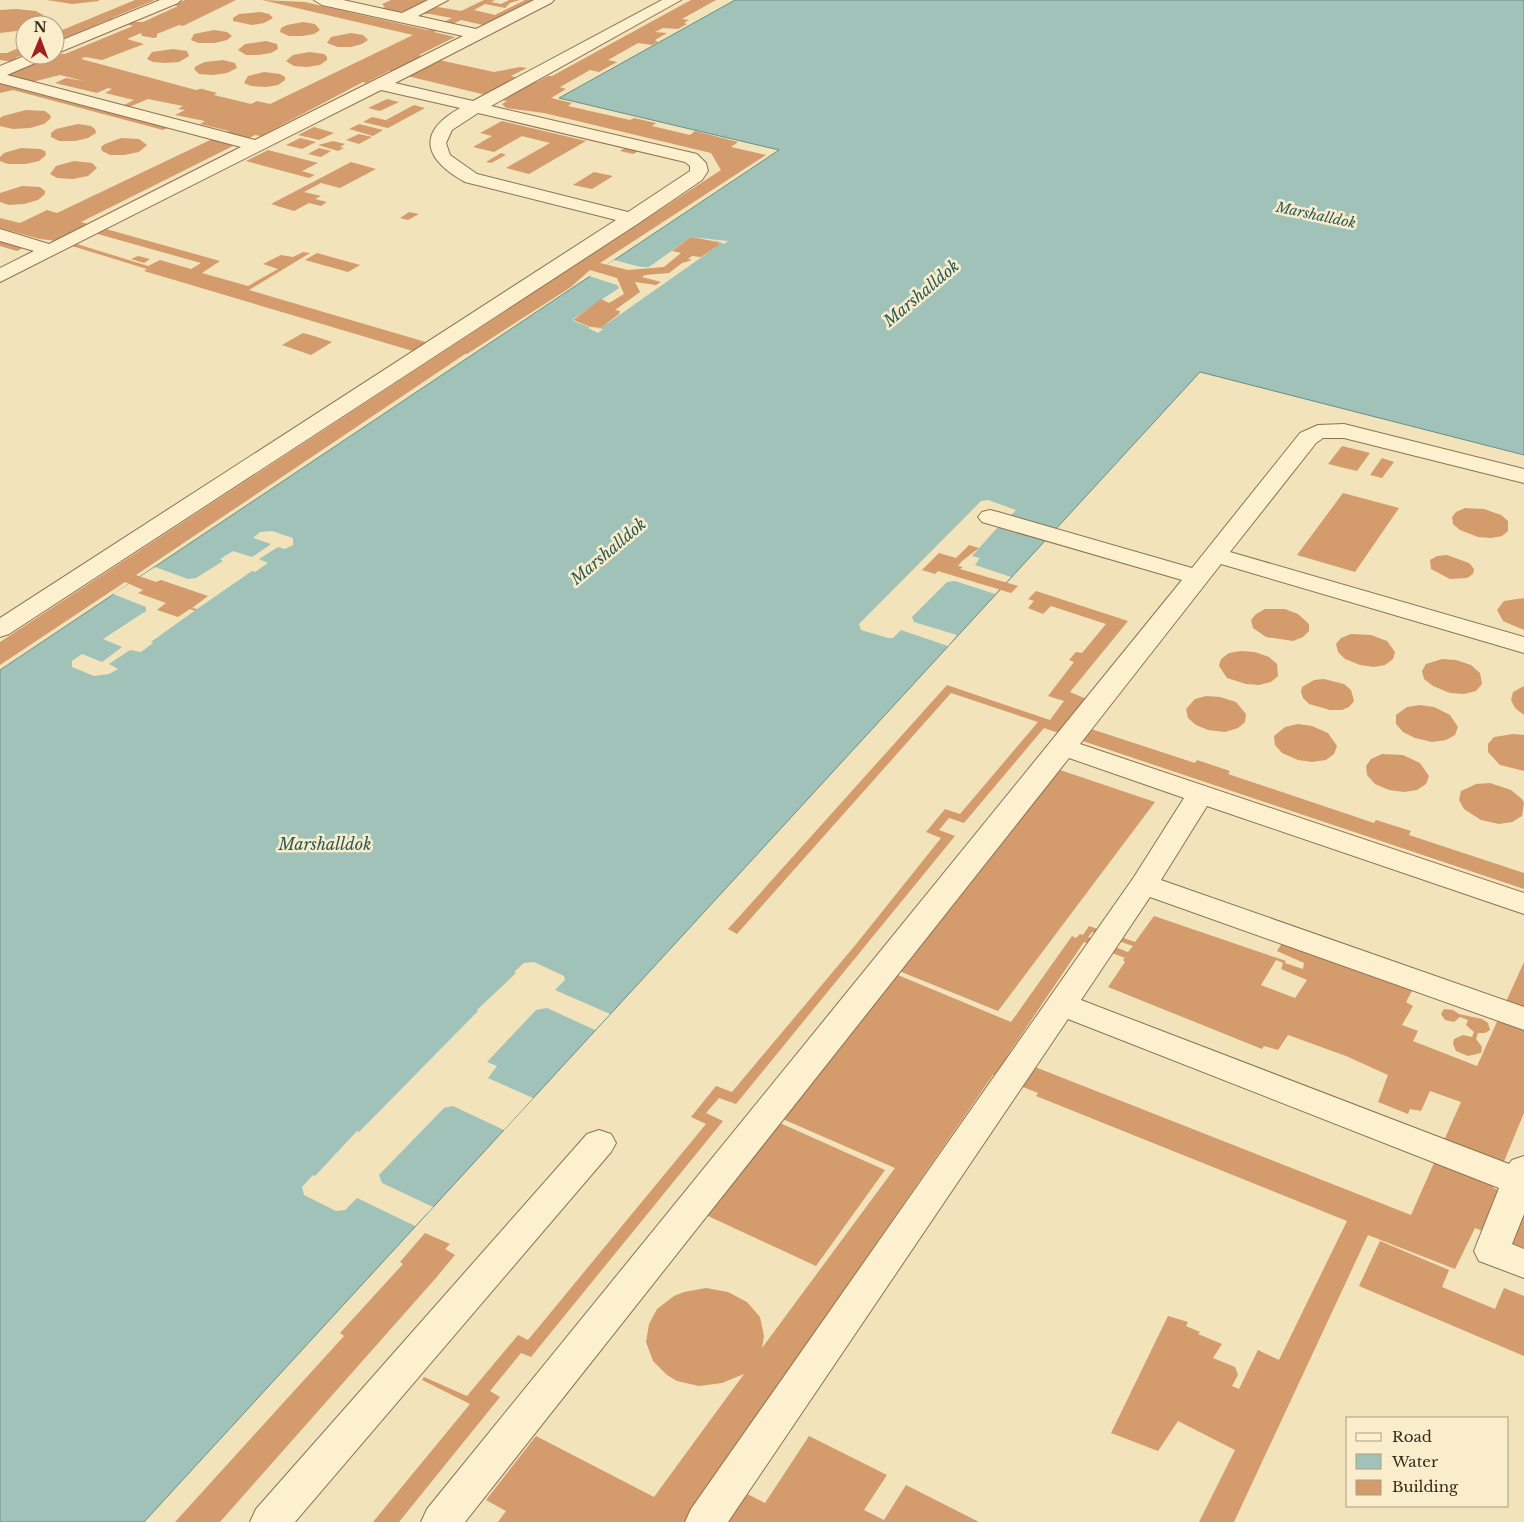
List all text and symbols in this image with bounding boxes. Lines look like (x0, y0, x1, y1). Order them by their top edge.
north arrow (15, 15, 65, 65)
text: N (33, 18, 47, 36)
water label: Marshalldok (1273, 198, 1358, 232)
water label: Marshalldok (878, 256, 963, 331)
water label: Marshalldok (565, 514, 650, 589)
water label: Marshalldok (278, 834, 371, 854)
legend (1346, 1417, 1509, 1507)
text: Road (1392, 1427, 1432, 1446)
text: Water (1391, 1452, 1439, 1471)
text: Building (1392, 1477, 1459, 1496)

